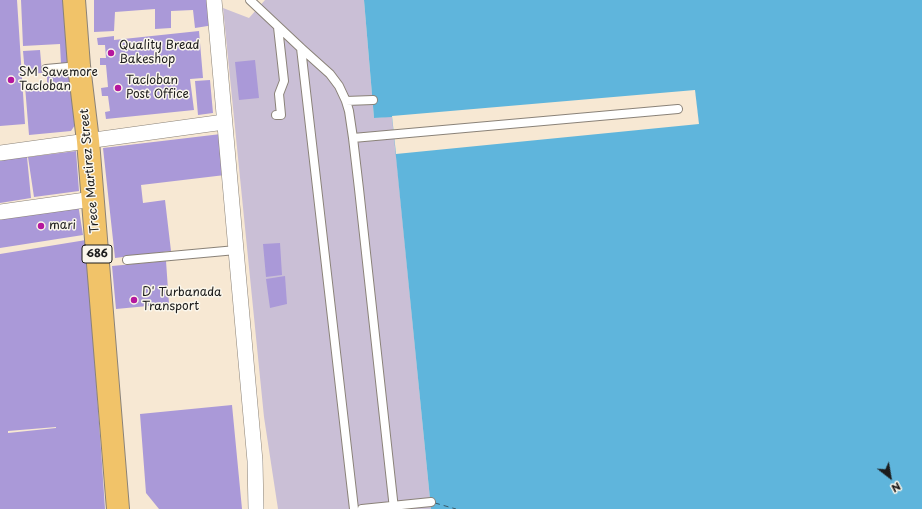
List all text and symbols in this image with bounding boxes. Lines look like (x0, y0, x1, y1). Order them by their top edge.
place label: Quality Bread Bakeshop (119, 39, 200, 67)
marker: Quality Bread Bakeshop (106, 48, 116, 58)
place label: SM Savemore Tacloban (19, 66, 98, 94)
place label: Tacloban Post Office (126, 74, 189, 102)
marker: SM Savemore Tacloban (6, 75, 16, 85)
marker: Tacloban Post Office (113, 83, 123, 93)
street label: Trece Martirez Street (77, 108, 103, 234)
place label: mari (49, 219, 76, 233)
marker: mari (36, 221, 46, 231)
road number: 686 (82, 245, 112, 263)
place label: D' Turbanada Transport (142, 286, 222, 314)
marker: D' Turbanada Transport (129, 295, 139, 305)
north arrow (870, 457, 910, 497)
text: N (888, 478, 905, 497)

